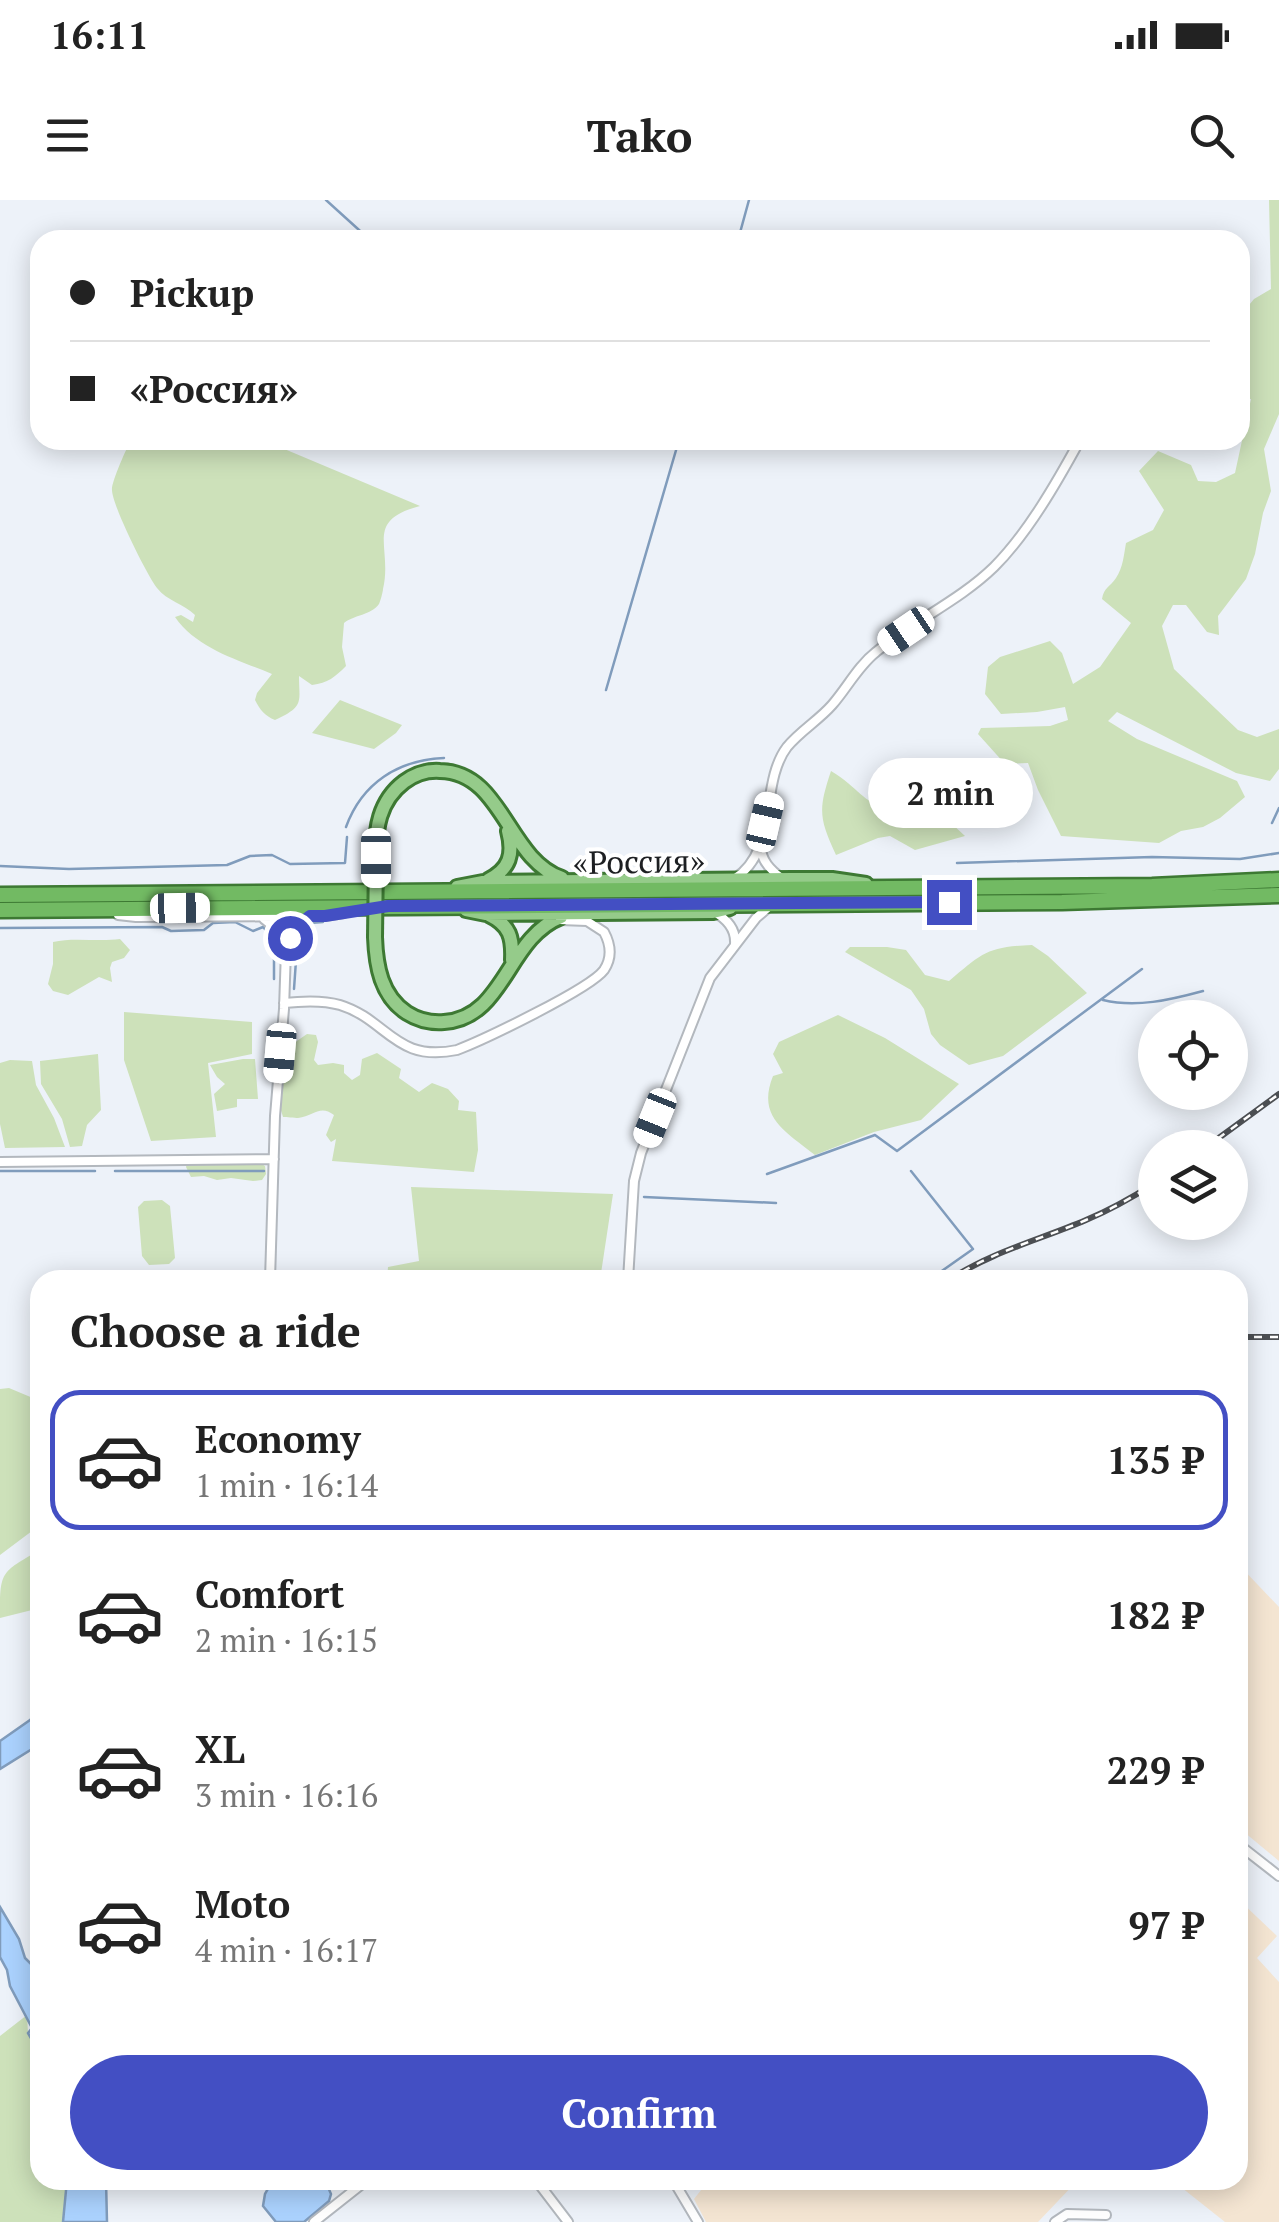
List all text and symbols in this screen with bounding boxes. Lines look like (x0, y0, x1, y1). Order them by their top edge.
text: 16:11 (50, 10, 149, 60)
text: Tako (586, 105, 693, 165)
icon: menu (40, 108, 95, 163)
icon: search (1184, 108, 1239, 163)
text: Pickup (130, 268, 254, 318)
text: «Россия» (130, 364, 298, 414)
car (873, 602, 939, 660)
callout: 2 min (866, 757, 1032, 827)
text: 2 min (907, 772, 994, 814)
car (744, 789, 786, 855)
car (361, 828, 391, 888)
street label: «Россия» (573, 839, 705, 883)
route end (927, 880, 972, 925)
car (150, 892, 210, 924)
route start (268, 916, 313, 961)
map controls (1138, 1000, 1248, 1240)
button: locate (1138, 1000, 1248, 1110)
car (262, 1022, 298, 1084)
car (630, 1085, 680, 1151)
button: layers (1138, 1130, 1248, 1240)
text: Choose a ride (70, 1300, 361, 1360)
text: Economy (195, 1414, 361, 1464)
icon: car (75, 1415, 165, 1505)
text: 135 ₽ (1107, 1435, 1203, 1485)
text: 1 min · 16:14 (195, 1464, 378, 1506)
text: Comfort (195, 1569, 344, 1619)
icon: car (75, 1570, 165, 1660)
text: 182 ₽ (1107, 1590, 1203, 1640)
text: 2 min · 16:15 (195, 1619, 378, 1661)
text: XL (195, 1724, 245, 1774)
icon: car (75, 1725, 165, 1815)
text: 229 ₽ (1107, 1745, 1203, 1795)
text: 3 min · 16:16 (195, 1774, 378, 1816)
text: Moto (195, 1879, 290, 1929)
icon: car (75, 1880, 165, 1970)
text: 97 ₽ (1128, 1900, 1203, 1950)
text: 4 min · 16:17 (195, 1929, 378, 1971)
button: Confirm (70, 2055, 1208, 2170)

